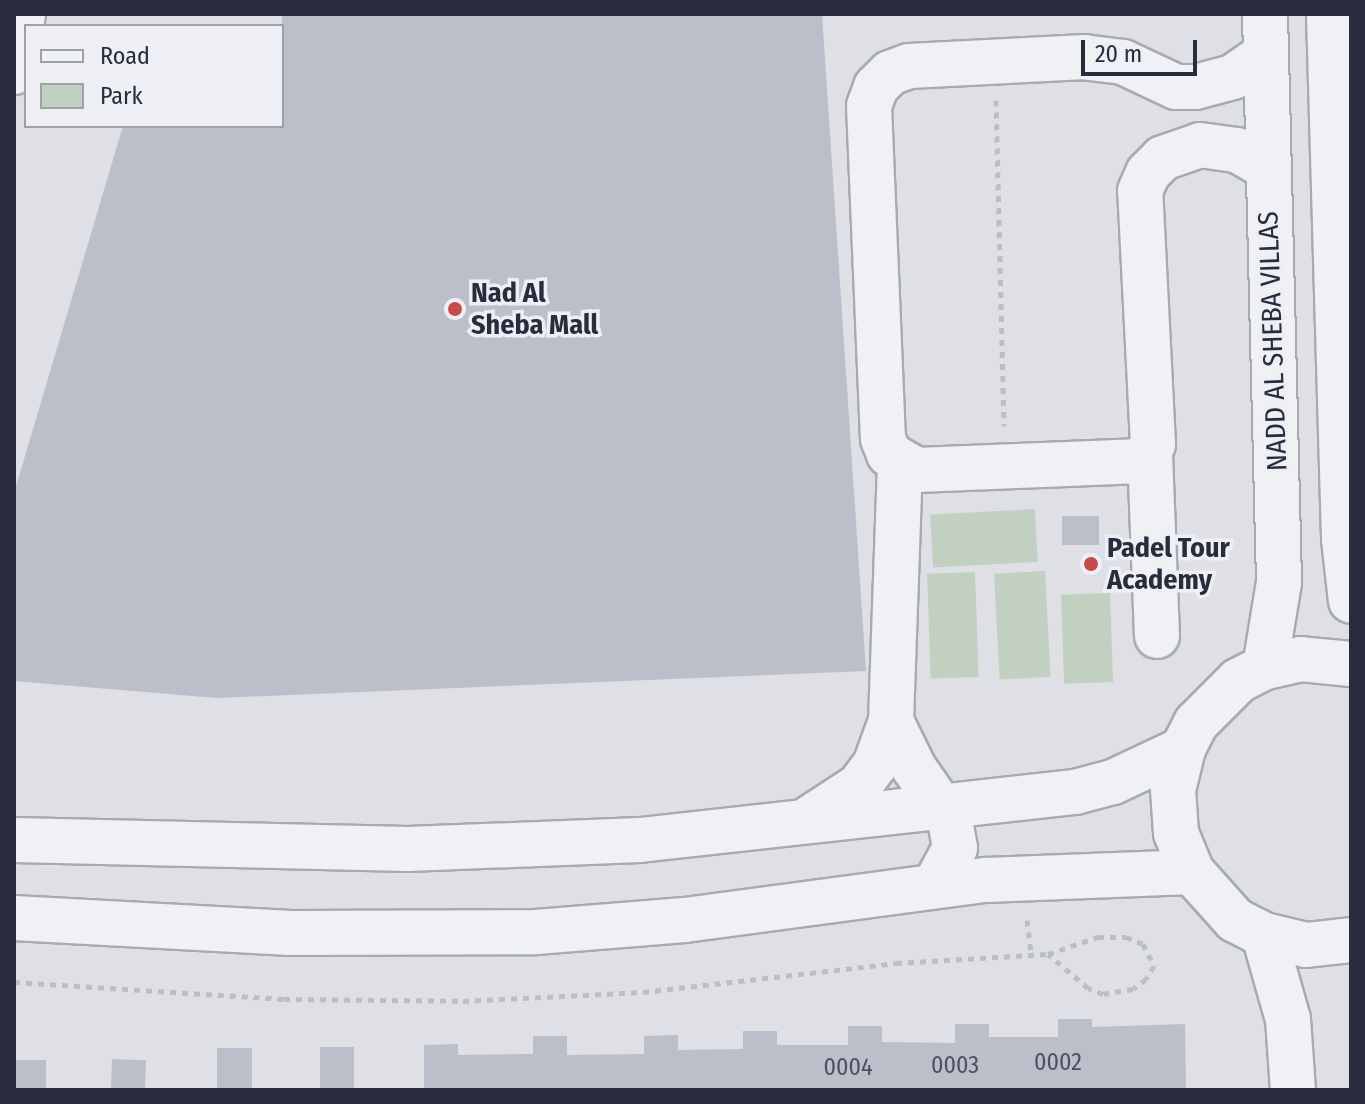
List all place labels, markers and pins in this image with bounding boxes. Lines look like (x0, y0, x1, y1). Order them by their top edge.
place label: Nad Al Sheba Mall (471, 276, 598, 342)
marker: Nad Al Sheba Mall (446, 300, 464, 318)
place label: Padel Tour Academy (1107, 531, 1230, 597)
marker: Padel Tour Academy (1082, 555, 1100, 573)

